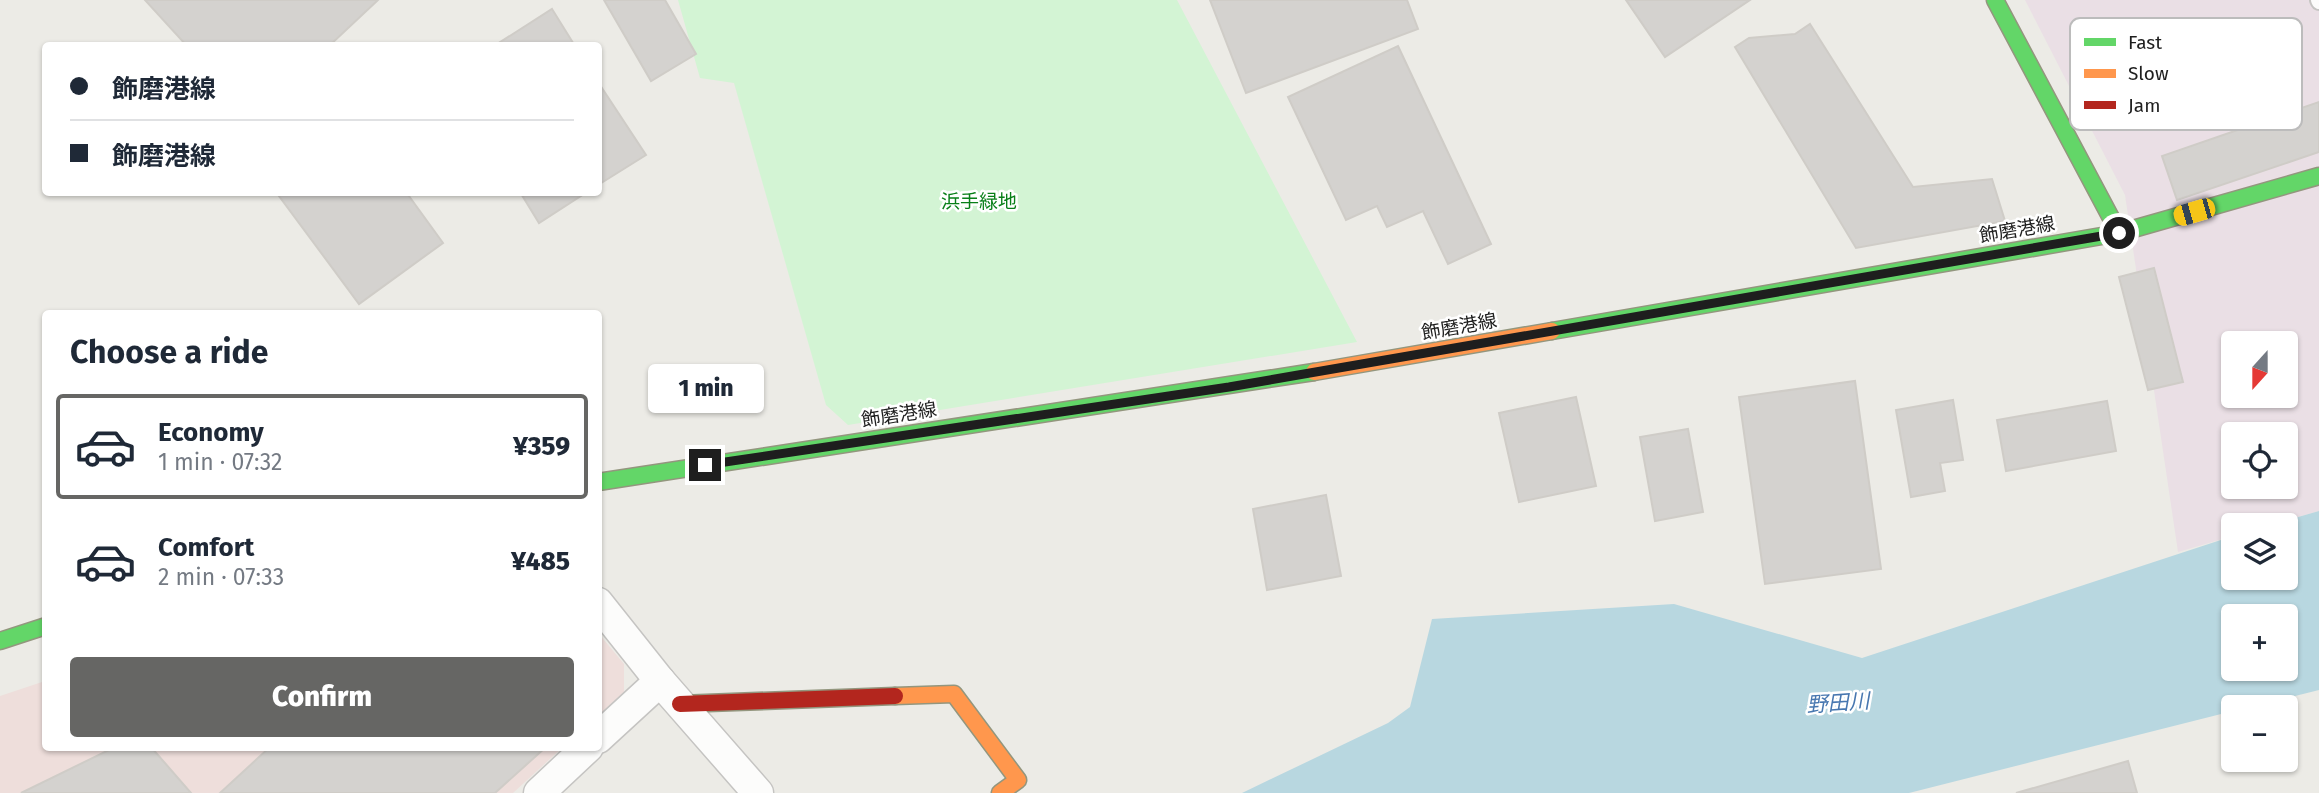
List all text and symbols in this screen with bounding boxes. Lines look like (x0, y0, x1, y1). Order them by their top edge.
legend (2070, 18, 2302, 130)
text: Fast (2128, 31, 2162, 54)
text: Slow (2128, 62, 2169, 85)
text: 飾磨港線 (112, 74, 216, 105)
text: Jam (2128, 94, 2160, 117)
text: 飾磨港線 (112, 141, 216, 172)
park label: 浜手緑地 (941, 190, 1017, 213)
car (2171, 196, 2218, 228)
street label: 飾磨港線 (1978, 212, 2057, 247)
route start (2103, 217, 2135, 249)
street label: 飾磨港線 (1420, 309, 1499, 344)
north arrow (2221, 331, 2298, 408)
map controls (2221, 331, 2298, 772)
text: Choose a ride (70, 333, 268, 371)
callout: 1 min (647, 364, 763, 412)
text: 1 min (678, 374, 734, 402)
street label: 飾磨港線 (860, 397, 938, 432)
icon: car (74, 415, 137, 478)
text: Economy (158, 417, 264, 448)
button: locate (2221, 422, 2298, 499)
text: ¥359 (513, 431, 570, 462)
text: 1 min · 07:32 (158, 448, 282, 476)
route end (689, 449, 721, 481)
button: layers (2221, 513, 2298, 590)
icon: car (74, 530, 137, 593)
text: Comfort (158, 532, 254, 563)
text: ¥485 (511, 546, 570, 577)
text: 2 min · 07:33 (158, 563, 284, 591)
button: + (2221, 604, 2298, 681)
button: Confirm (70, 657, 574, 737)
water label: 野田川 (1806, 688, 1872, 718)
button: − (2221, 695, 2298, 772)

